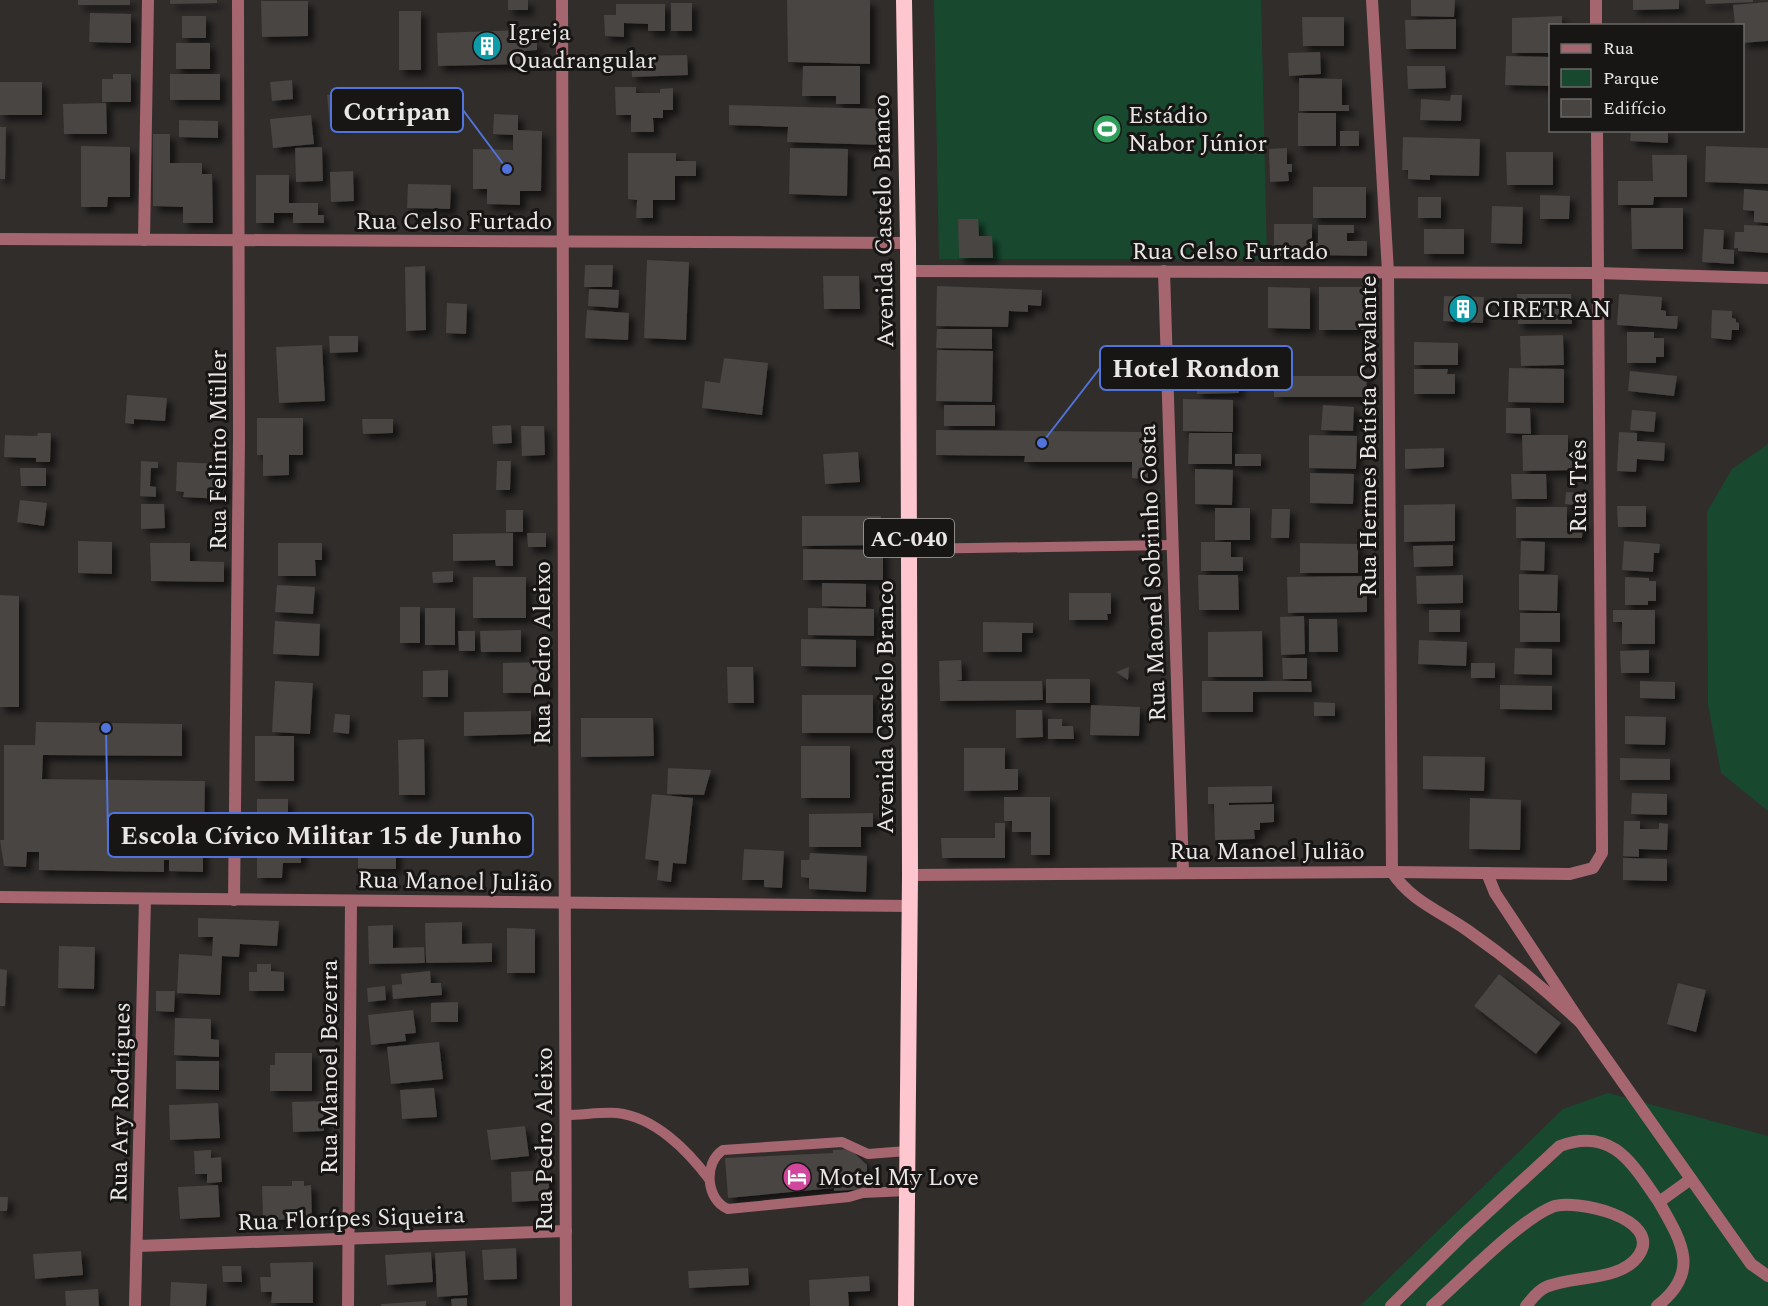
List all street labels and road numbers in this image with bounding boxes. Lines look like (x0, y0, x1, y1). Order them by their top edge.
street label: Avenida Castelo Branco (864, 94, 904, 348)
street label: Rua Celso Furtado (356, 204, 552, 240)
street label: Rua Celso Furtado (1132, 234, 1328, 270)
street label: Rua Hermes Batista Cavalante (1351, 275, 1387, 597)
street label: Rua Felinto Müller (201, 350, 237, 550)
street label: Rua Maonel Sobrinho Costa (1130, 423, 1176, 722)
street label: Rua Três (1561, 439, 1597, 533)
road number: AC-040 (864, 519, 954, 557)
street label: Rua Pedro Aleixo (525, 561, 561, 745)
street label: Avenida Castelo Branco (868, 580, 904, 834)
street label: Rua Manoel Julião (1169, 834, 1365, 870)
street label: Rua Manoel Julião (357, 862, 553, 902)
street label: Rua Manoel Bezerra (312, 959, 348, 1175)
street label: Rua Ary Rodrigues (101, 1002, 141, 1202)
street label: Rua Pedro Aleixo (527, 1047, 563, 1231)
street label: Rua Florípes Siqueira (237, 1197, 466, 1241)

